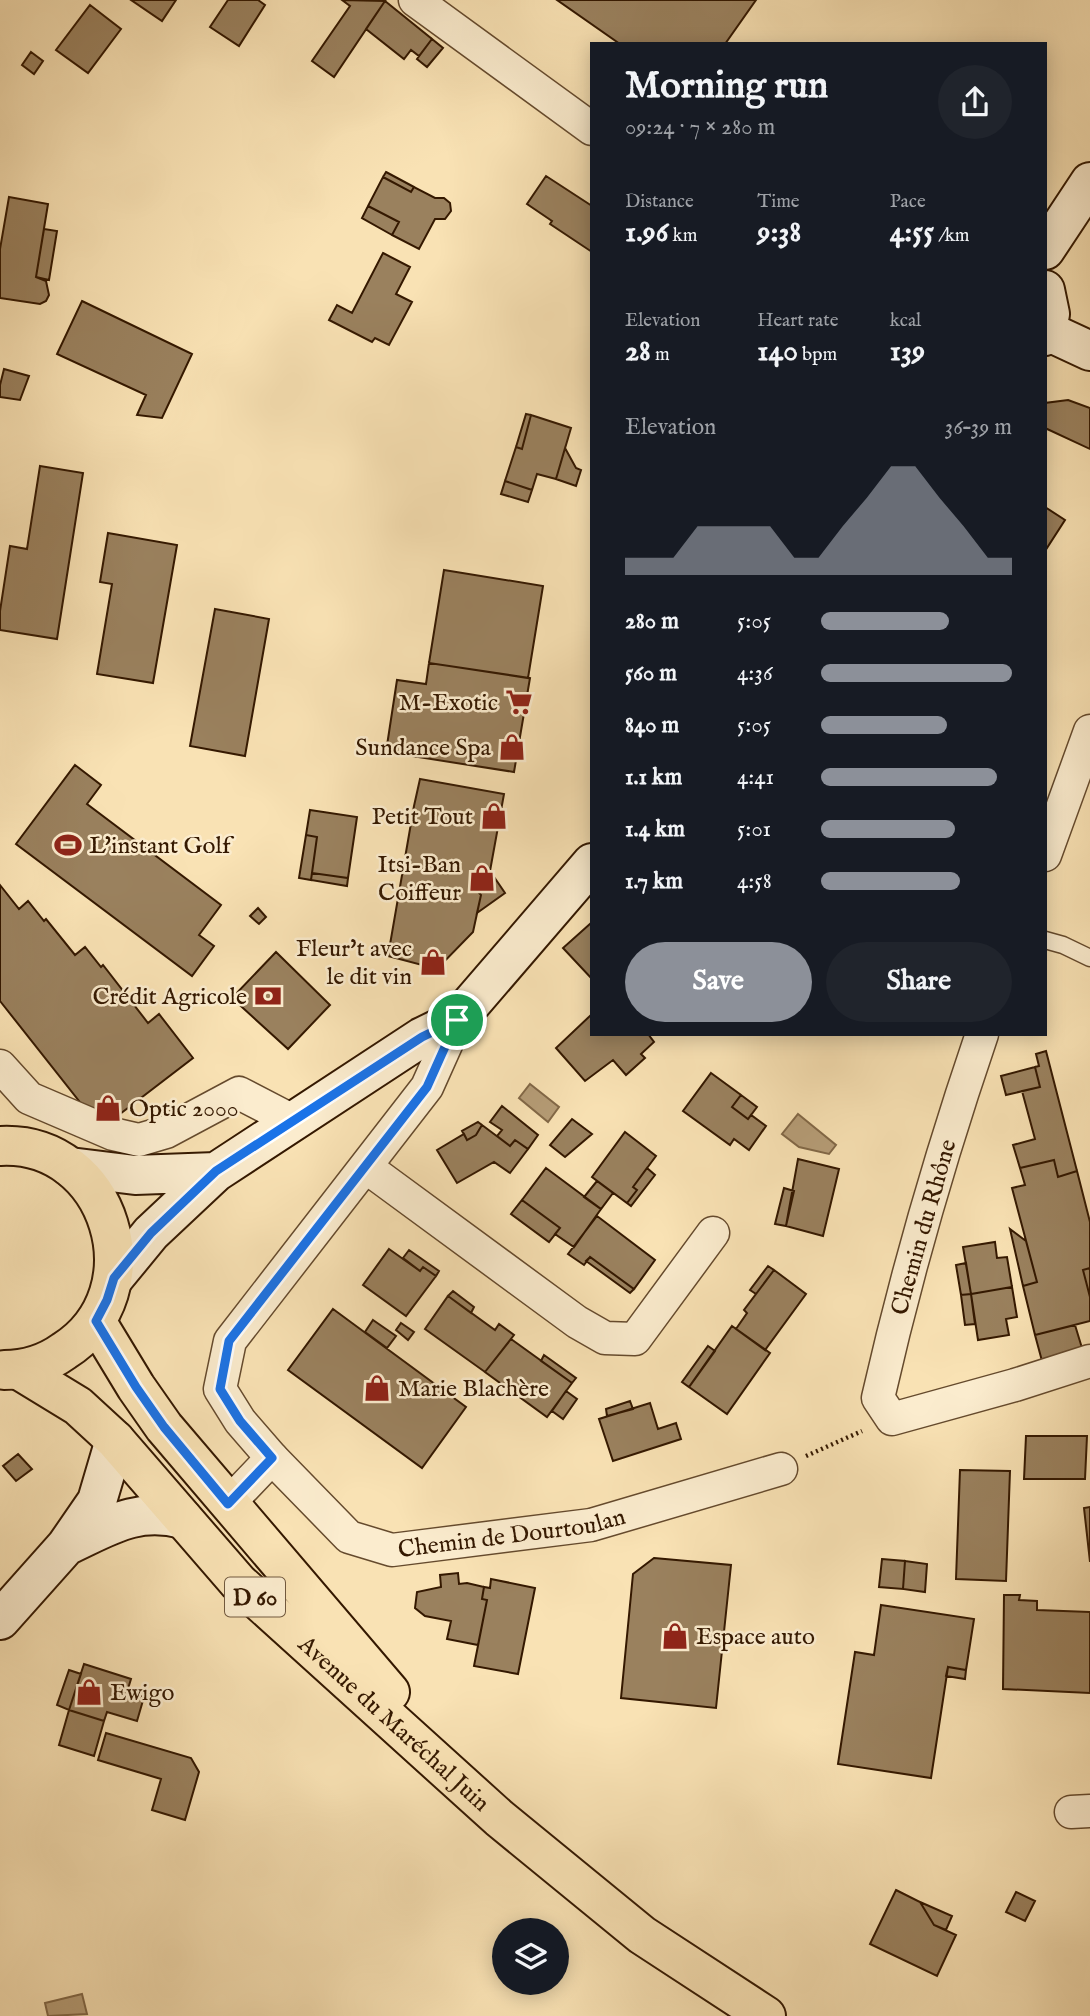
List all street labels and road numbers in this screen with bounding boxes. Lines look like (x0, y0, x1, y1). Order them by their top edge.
street label: Chemin du Rhône (884, 1136, 964, 1319)
street label: Chemin de Dourtoulan (396, 1502, 630, 1566)
road number: D 60 (225, 1578, 285, 1616)
street label: Avenue du Maréchal Juin (290, 1629, 496, 1819)

